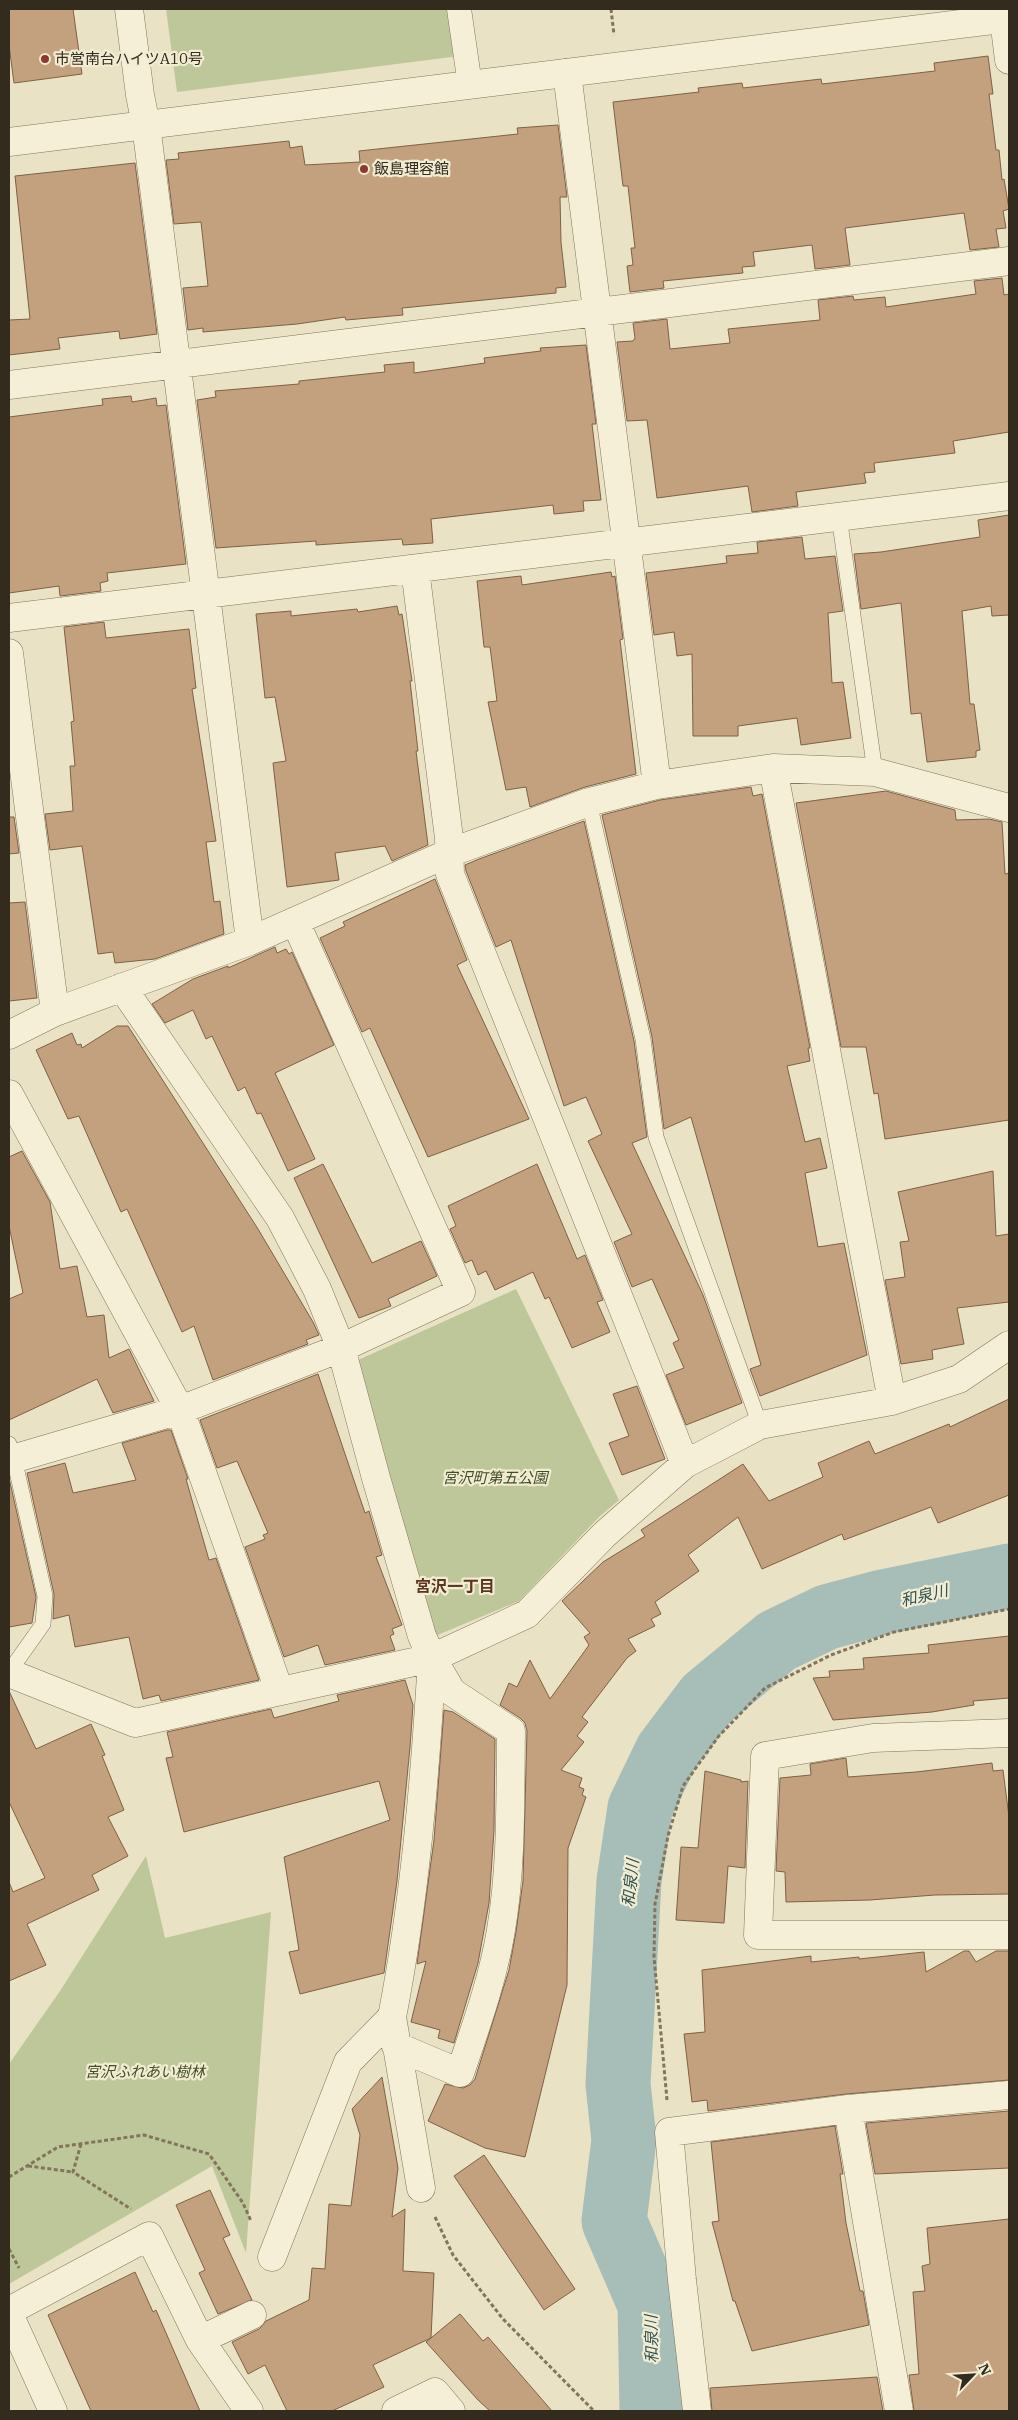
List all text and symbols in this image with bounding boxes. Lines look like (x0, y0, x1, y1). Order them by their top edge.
place label: 市営南台ハイツA10号 (55, 49, 203, 68)
marker: 市営南台ハイツA10号 (39, 53, 51, 65)
place label: 飯島理容館 (374, 159, 449, 178)
marker: 飯島理容館 (358, 163, 370, 175)
park label: 宮沢町第五公園 (442, 1468, 549, 1487)
district label: 宮沢一丁目 (415, 1576, 495, 1596)
water label: 和泉川 (898, 1579, 952, 1610)
water label: 和泉川 (618, 1856, 643, 1908)
park label: 宮沢ふれあい樹林 (85, 2062, 207, 2081)
water label: 和泉川 (641, 2313, 661, 2363)
north arrow (948, 2350, 998, 2400)
text: N (974, 2361, 995, 2378)

